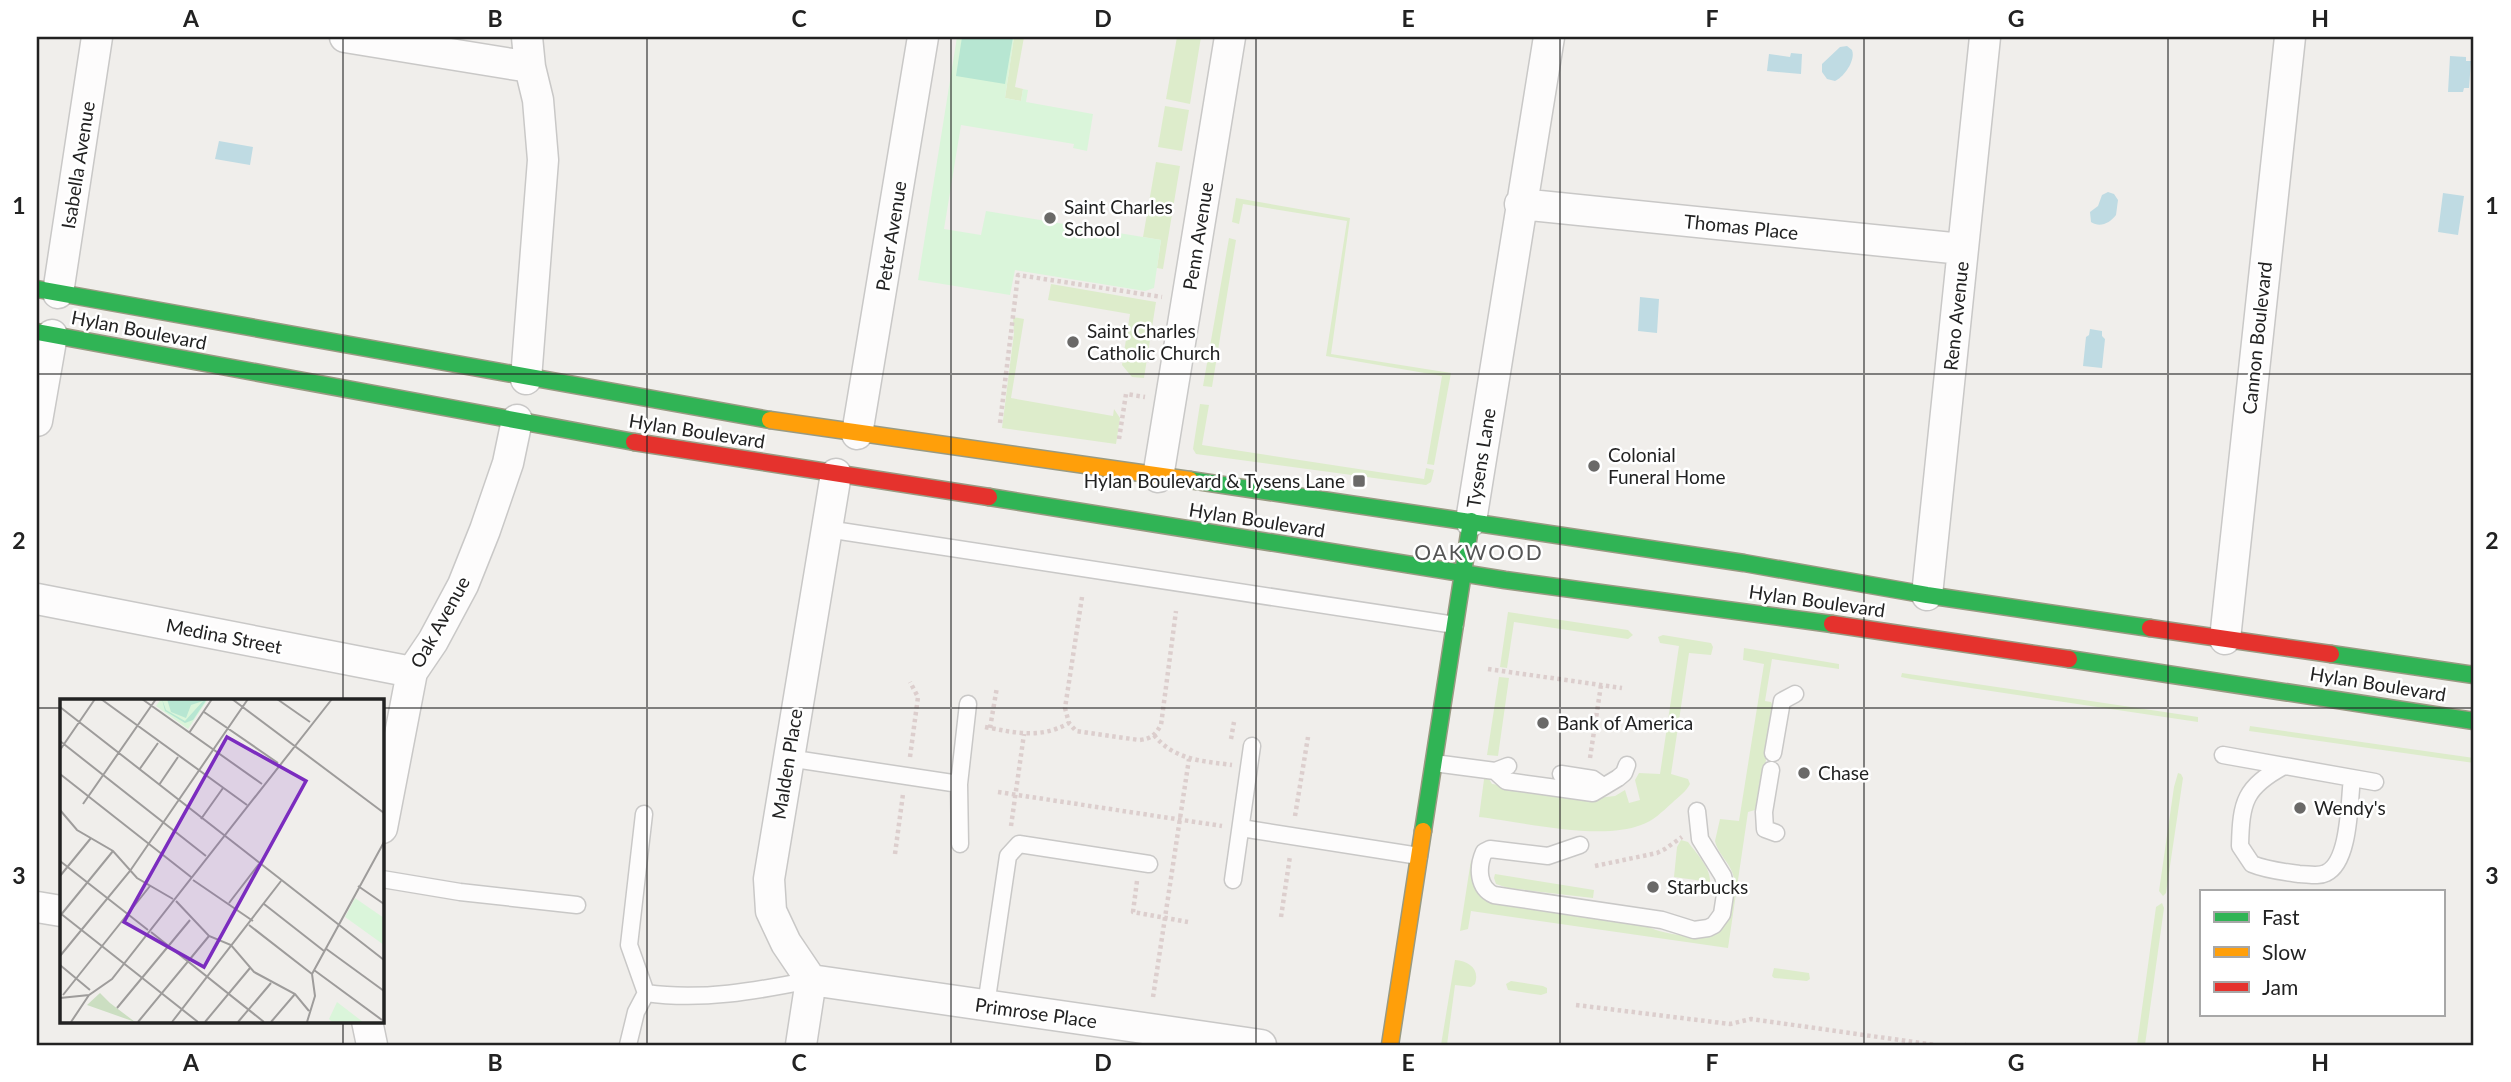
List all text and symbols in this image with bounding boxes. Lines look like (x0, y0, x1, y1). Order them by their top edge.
text: A (182, 4, 200, 32)
text: B (487, 4, 503, 32)
text: C (791, 4, 807, 32)
text: D (1094, 4, 1112, 32)
text: E (1401, 4, 1415, 32)
text: F (1705, 4, 1719, 32)
text: G (2008, 4, 2024, 32)
text: H (2311, 4, 2329, 32)
street label: Isabella Avenue (56, 99, 99, 230)
street label: Peter Avenue (870, 179, 911, 293)
street label: Penn Avenue (1178, 180, 1217, 292)
text: 1 (12, 191, 26, 219)
text: 1 (2485, 191, 2499, 219)
place label: Saint Charles School (1064, 195, 1173, 240)
street label: Thomas Place (1683, 209, 1799, 244)
marker: Saint Charles School (1042, 210, 1058, 226)
street label: Reno Avenue (1938, 260, 1973, 372)
street label: Cannon Boulevard (2237, 260, 2276, 416)
street label: Hylan Boulevard (69, 305, 209, 354)
place label: Saint Charles Catholic Church (1087, 319, 1220, 364)
marker: Saint Charles Catholic Church (1065, 334, 1081, 350)
street label: Tysens Lane (1461, 406, 1500, 510)
street label: Hylan Boulevard (627, 408, 767, 453)
place label: Colonial Funeral Home (1608, 443, 1725, 488)
marker: Colonial Funeral Home (1586, 458, 1602, 474)
place label: Hylan Boulevard & Tysens Lane (1084, 469, 1345, 492)
marker: Hylan Boulevard & Tysens Lane (1351, 473, 1367, 489)
street label: Hylan Boulevard (1187, 497, 1327, 542)
text: 2 (12, 526, 26, 554)
text: 2 (2485, 526, 2499, 554)
district label: OAKWOOD (1414, 539, 1544, 564)
street label: Oak Avenue (405, 572, 474, 672)
street label: Hylan Boulevard (1747, 580, 1887, 621)
street label: Medina Street (164, 613, 284, 658)
street label: Hylan Boulevard (2308, 661, 2448, 706)
inset map (60, 699, 383, 1023)
street label: Malden Place (766, 707, 807, 821)
place label: Bank of America (1557, 711, 1693, 734)
marker: Bank of America (1535, 715, 1551, 731)
place label: Chase (1818, 761, 1869, 784)
marker: Chase (1796, 765, 1812, 781)
place label: Wendy's (2314, 796, 2386, 819)
marker: Wendy's (2292, 800, 2308, 816)
text: 3 (12, 861, 26, 889)
text: 3 (2485, 861, 2499, 889)
place label: Starbucks (1667, 875, 1748, 898)
marker: Starbucks (1645, 879, 1661, 895)
legend (2200, 890, 2444, 1016)
text: Fast (2262, 904, 2300, 929)
text: Slow (2262, 939, 2307, 964)
text: Jam (2262, 974, 2298, 999)
street label: Primrose Place (974, 993, 1099, 1032)
text: A (182, 1048, 200, 1076)
text: B (487, 1048, 503, 1076)
text: C (791, 1048, 807, 1076)
text: D (1094, 1048, 1112, 1076)
text: E (1401, 1048, 1415, 1076)
text: F (1705, 1048, 1719, 1076)
text: G (2008, 1048, 2024, 1076)
text: H (2311, 1048, 2329, 1076)

